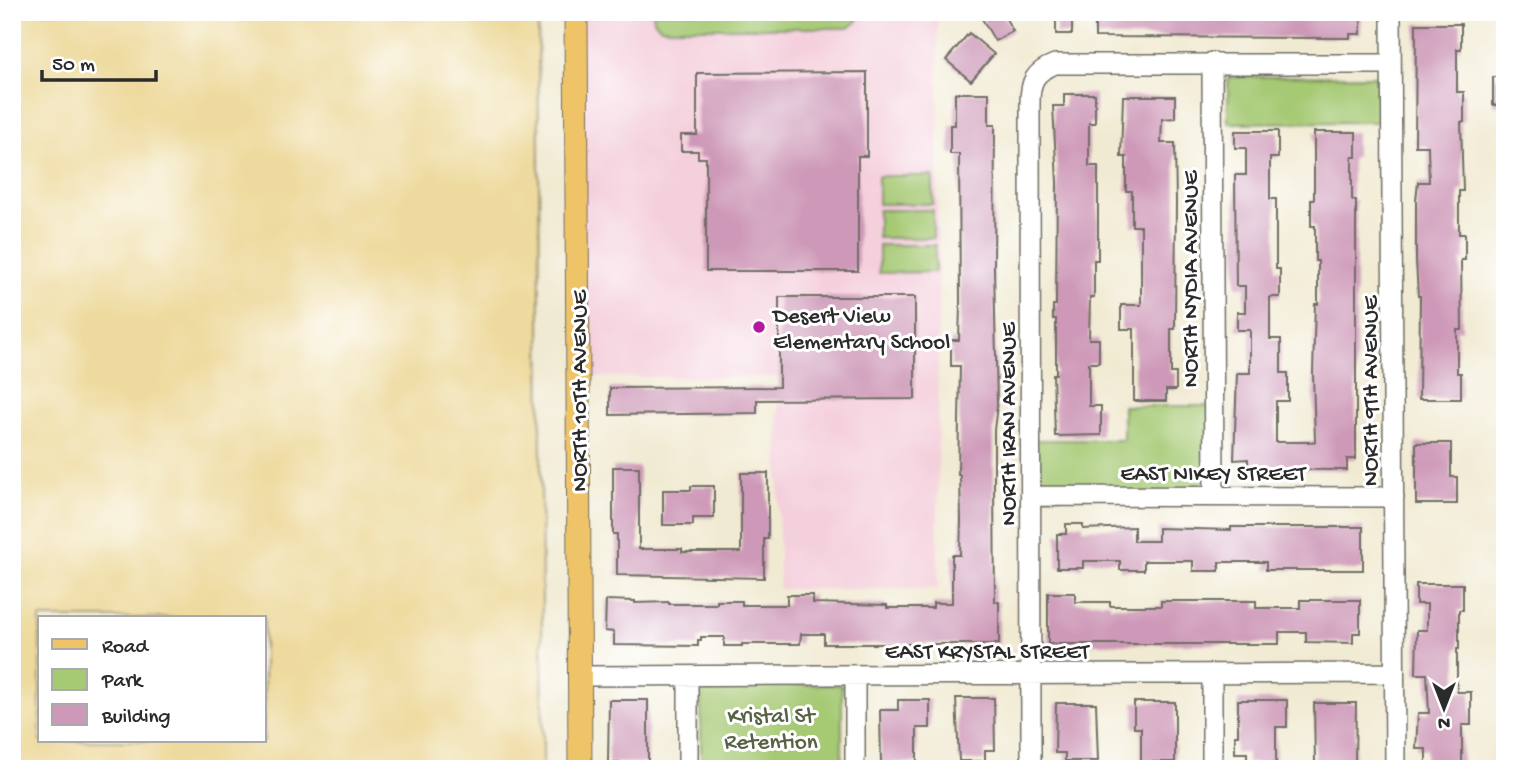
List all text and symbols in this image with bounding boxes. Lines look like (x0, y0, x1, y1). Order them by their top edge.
scale bar (42, 38, 156, 82)
text: 50 m (52, 54, 95, 79)
street label: NORTH NYDIA AVENUE (1179, 169, 1206, 387)
street label: NORTH 10TH AVENUE (568, 289, 595, 492)
street label: NORTH 9TH AVENUE (1359, 294, 1386, 486)
place label: Desert View Elementary School (771, 304, 950, 357)
marker: Desert View Elementary School (751, 319, 767, 335)
street label: NORTH IRAN AVENUE (997, 321, 1024, 526)
street label: EAST NIKEY STREET (1120, 462, 1307, 489)
legend (38, 616, 266, 742)
text: Road (102, 636, 150, 661)
street label: EAST KRYSTAL STREET (885, 640, 1090, 667)
text: Park (101, 670, 145, 695)
north arrow (1408, 672, 1478, 742)
park label: Kristal St Retention (724, 704, 818, 757)
text: Building (101, 706, 171, 731)
text: N (1438, 710, 1450, 733)

